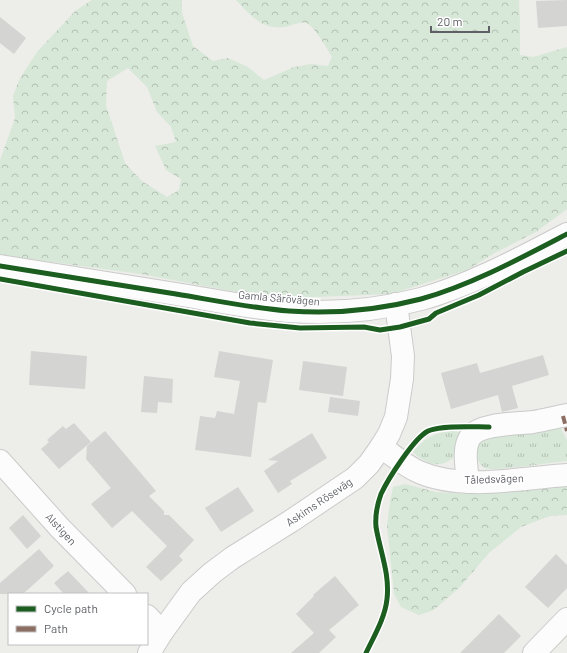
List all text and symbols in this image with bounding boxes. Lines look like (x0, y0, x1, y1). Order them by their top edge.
scale bar (431, 8, 489, 34)
text: 20 m (437, 14, 463, 28)
street label: Gamla Särövägen (238, 287, 320, 308)
street label: Tåledsvägen (464, 471, 524, 486)
street label: Askims Röseväg (283, 475, 354, 529)
street label: Alstigen (43, 510, 79, 547)
legend (8, 593, 148, 645)
text: Cycle path (44, 601, 98, 615)
text: Path (44, 621, 68, 635)

